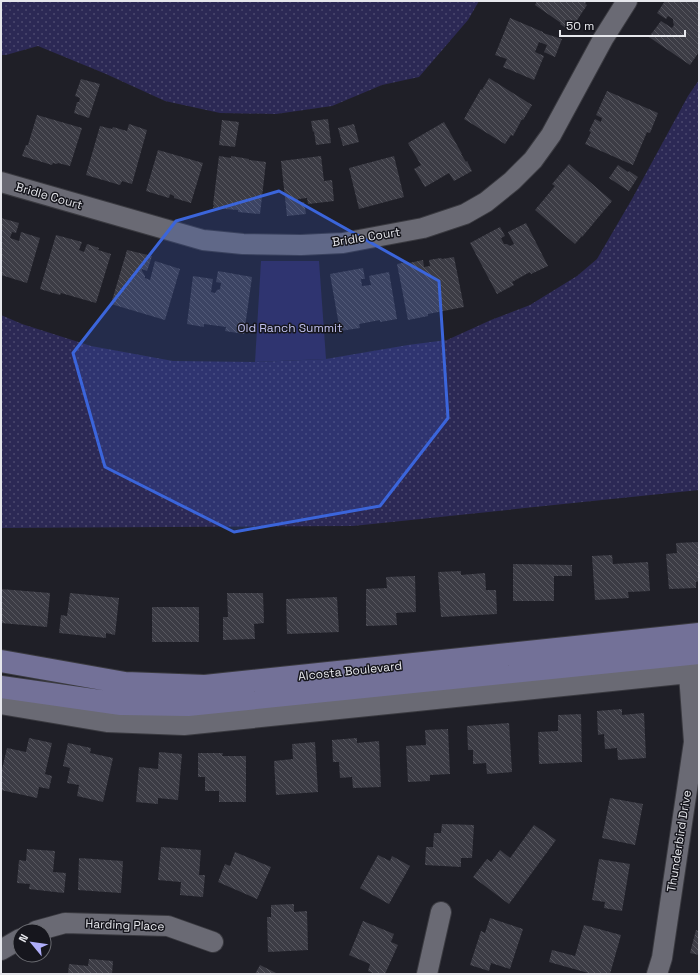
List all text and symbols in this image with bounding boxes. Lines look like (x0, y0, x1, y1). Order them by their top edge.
scale bar (560, 12, 685, 38)
text: 50 m (566, 18, 594, 34)
street label: Bridle Court (14, 179, 84, 213)
street label: Bridle Court (331, 224, 401, 250)
park label: Old Ranch Summit (237, 320, 343, 336)
street label: Alcosta Boulevard (297, 658, 403, 684)
street label: Thunderbird Drive (663, 789, 695, 893)
street label: Harding Place (85, 916, 165, 934)
north arrow (12, 923, 52, 963)
text: N (15, 932, 31, 945)

